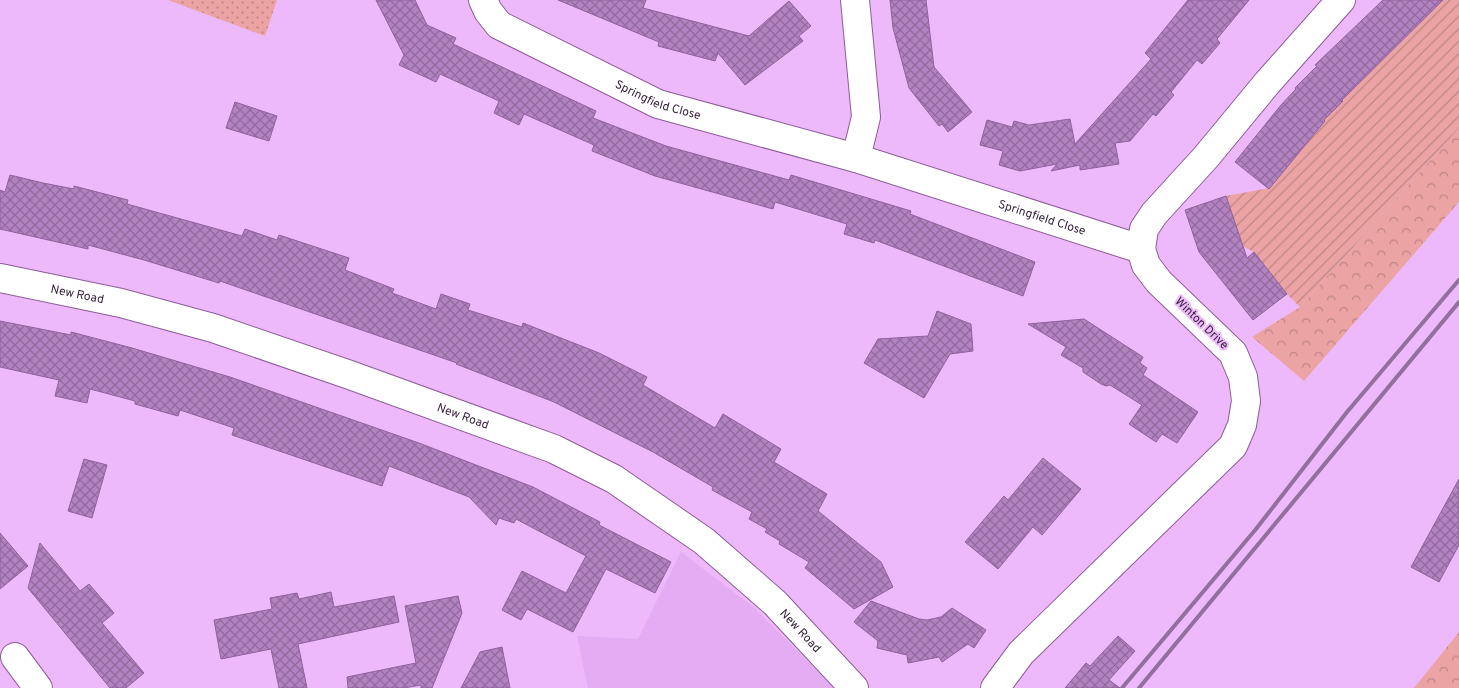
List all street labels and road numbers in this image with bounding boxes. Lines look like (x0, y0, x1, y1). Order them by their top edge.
street label: Springfield Close (612, 77, 702, 124)
street label: Springfield Close (996, 197, 1088, 240)
street label: New Road (49, 282, 105, 308)
street label: Winton Drive (1171, 294, 1232, 353)
street label: New Road (435, 400, 491, 434)
street label: New Road (776, 606, 824, 657)

